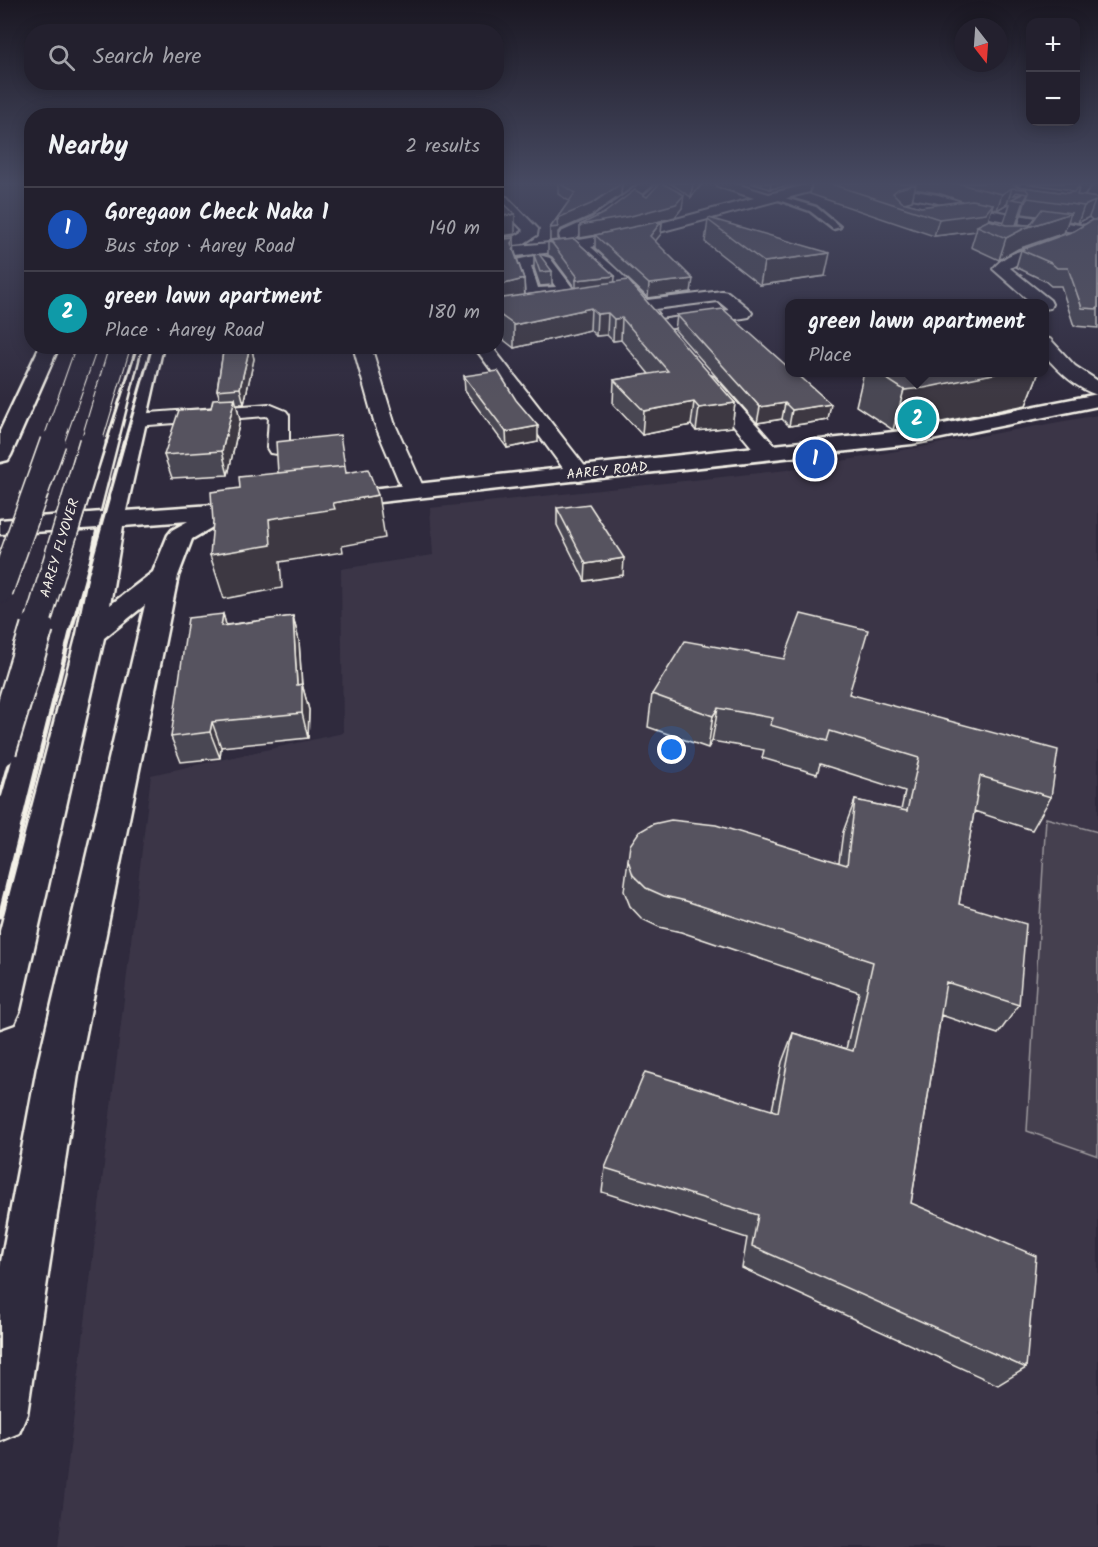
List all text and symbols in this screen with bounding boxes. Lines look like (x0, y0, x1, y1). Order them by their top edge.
north arrow (954, 18, 1008, 72)
map controls (1026, 18, 1080, 126)
button: + (1026, 18, 1080, 72)
search box (24, 24, 504, 90)
text: Search here (93, 40, 201, 75)
icon: search (45, 41, 78, 74)
button: − (1026, 72, 1080, 126)
text: Nearby (48, 126, 128, 168)
text: 2 results (405, 131, 480, 163)
text: Goregaon Check Naka 1 (105, 196, 328, 231)
text: 1 (64, 213, 71, 245)
text: 140 m (429, 213, 480, 245)
text: Bus stop · Aarey Road (105, 231, 294, 263)
text: green lawn apartment (105, 280, 322, 315)
text: 2 (62, 297, 73, 329)
text: 180 m (428, 297, 480, 329)
popup (785, 299, 1049, 377)
text: green lawn apartment (808, 305, 1026, 340)
text: Place · Aarey Road (105, 315, 263, 347)
text: Place (808, 340, 852, 372)
pin: 2 (898, 396, 936, 442)
pin: 1 (796, 436, 834, 482)
street label: AAREY ROAD (565, 456, 649, 486)
street label: AAREY FLYOVER (35, 496, 85, 600)
your location (657, 735, 686, 764)

